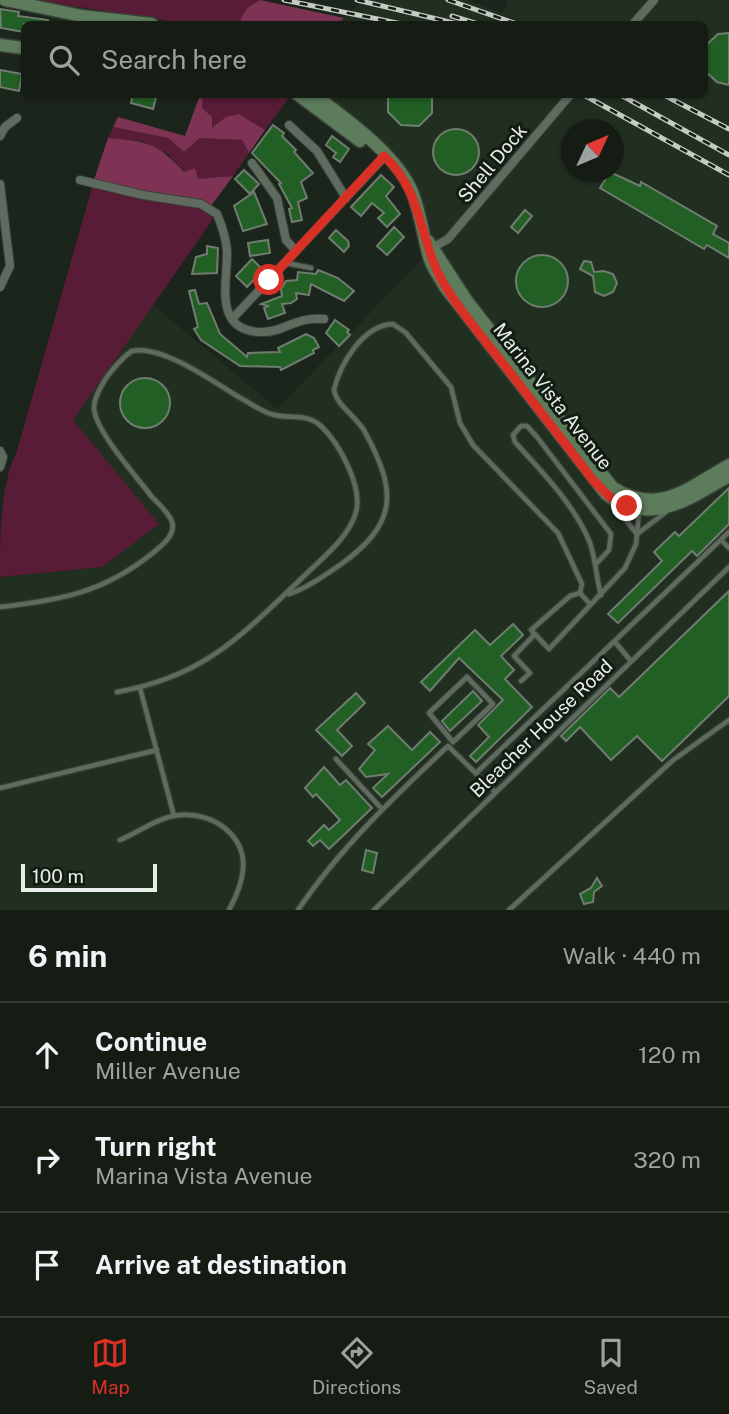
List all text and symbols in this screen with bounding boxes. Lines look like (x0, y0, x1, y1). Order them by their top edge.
search box (21, 21, 708, 98)
icon: search (45, 41, 83, 79)
text: Search here (101, 44, 247, 75)
street label: Shell Dock (453, 119, 531, 206)
north arrow (561, 119, 624, 182)
route start (253, 264, 284, 295)
street label: Marina Vista Avenue (489, 318, 617, 474)
route end (611, 490, 642, 521)
street label: Bleacher House Road (465, 654, 617, 802)
scale bar (21, 861, 158, 893)
text: 100 m (32, 865, 84, 887)
text: 6 min (28, 938, 107, 974)
text: Walk · 440 m (563, 942, 701, 969)
text: Continue (95, 1026, 207, 1057)
icon: ahead (28, 1036, 66, 1074)
text: 120 m (638, 1041, 701, 1068)
text: Miller Avenue (95, 1057, 241, 1084)
text: Turn right (95, 1131, 217, 1162)
icon: right (28, 1141, 66, 1179)
text: 320 m (633, 1146, 701, 1173)
text: Marina Vista Avenue (95, 1162, 313, 1189)
icon: arrive (28, 1246, 66, 1284)
text: Arrive at destination (95, 1249, 347, 1280)
tab: Map (91, 1334, 130, 1398)
tab: Directions (312, 1334, 401, 1398)
tab: Saved (584, 1334, 638, 1398)

